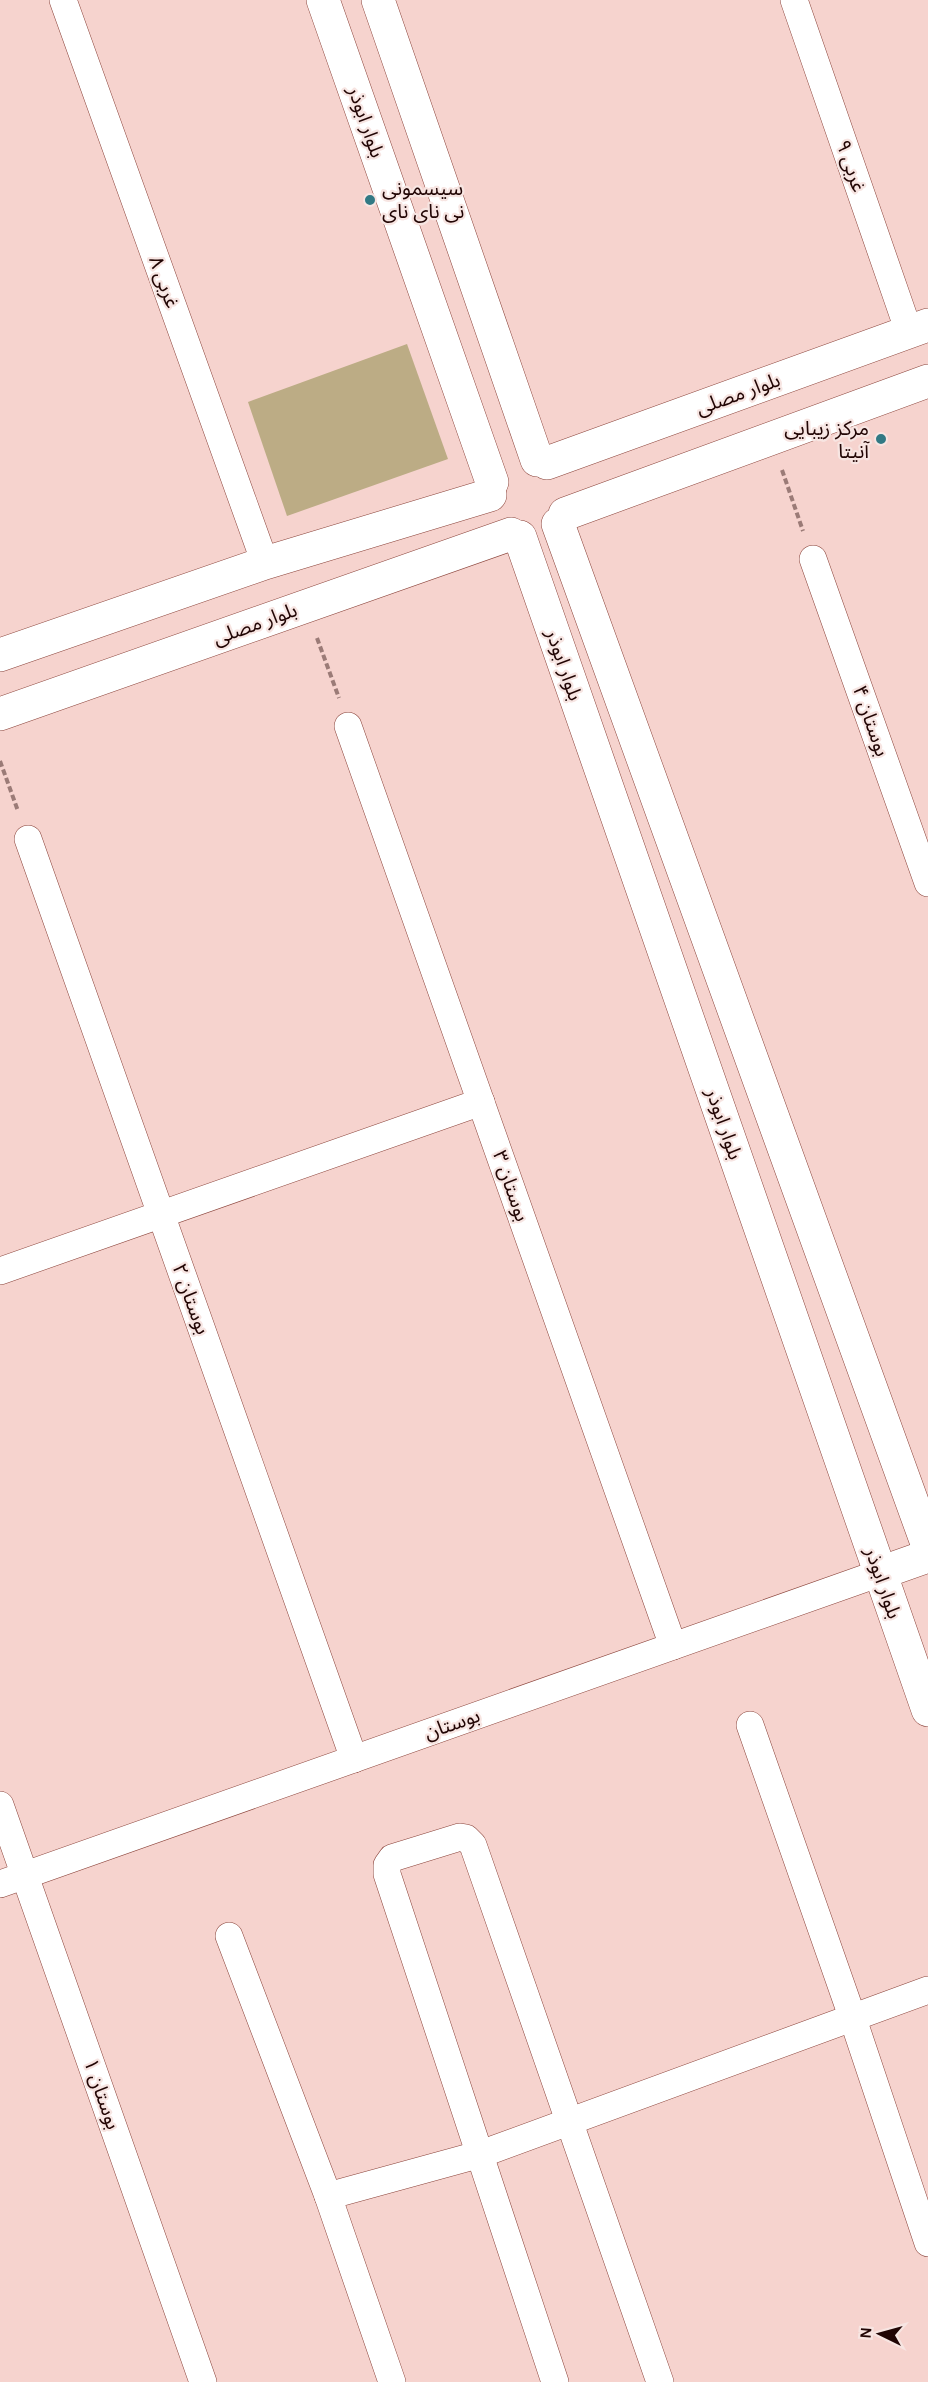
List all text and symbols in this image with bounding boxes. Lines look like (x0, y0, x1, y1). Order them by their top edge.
street label: بلوار ابوذر (343, 82, 389, 161)
street label: ۹ غربی (831, 137, 871, 195)
place label: سیسمونی نی نای نای (382, 177, 464, 223)
marker: سیسمونی نی نای نای (363, 193, 377, 207)
street label: ۸ غربی (144, 253, 184, 311)
street label: بلوار مصلی (693, 368, 783, 420)
place label: مرکز زیبایی آنیتا (784, 417, 870, 463)
marker: مرکز زیبایی آنیتا (874, 432, 888, 446)
street label: بلوار مصلی (210, 598, 300, 650)
street label: بلوار ابوذر (541, 625, 587, 704)
street label: بوستان ۴ (848, 682, 894, 760)
street label: بلوار ابوذر (701, 1084, 747, 1163)
street label: بوستان ۳ (488, 1147, 534, 1225)
street label: بوستان ۲ (168, 1260, 214, 1338)
street label: بلوار ابوذر (860, 1543, 906, 1622)
street label: بوستان (421, 1704, 483, 1744)
street label: بوستان ۱ (79, 2055, 125, 2133)
north arrow (850, 2304, 910, 2364)
text: N (856, 2326, 876, 2339)

